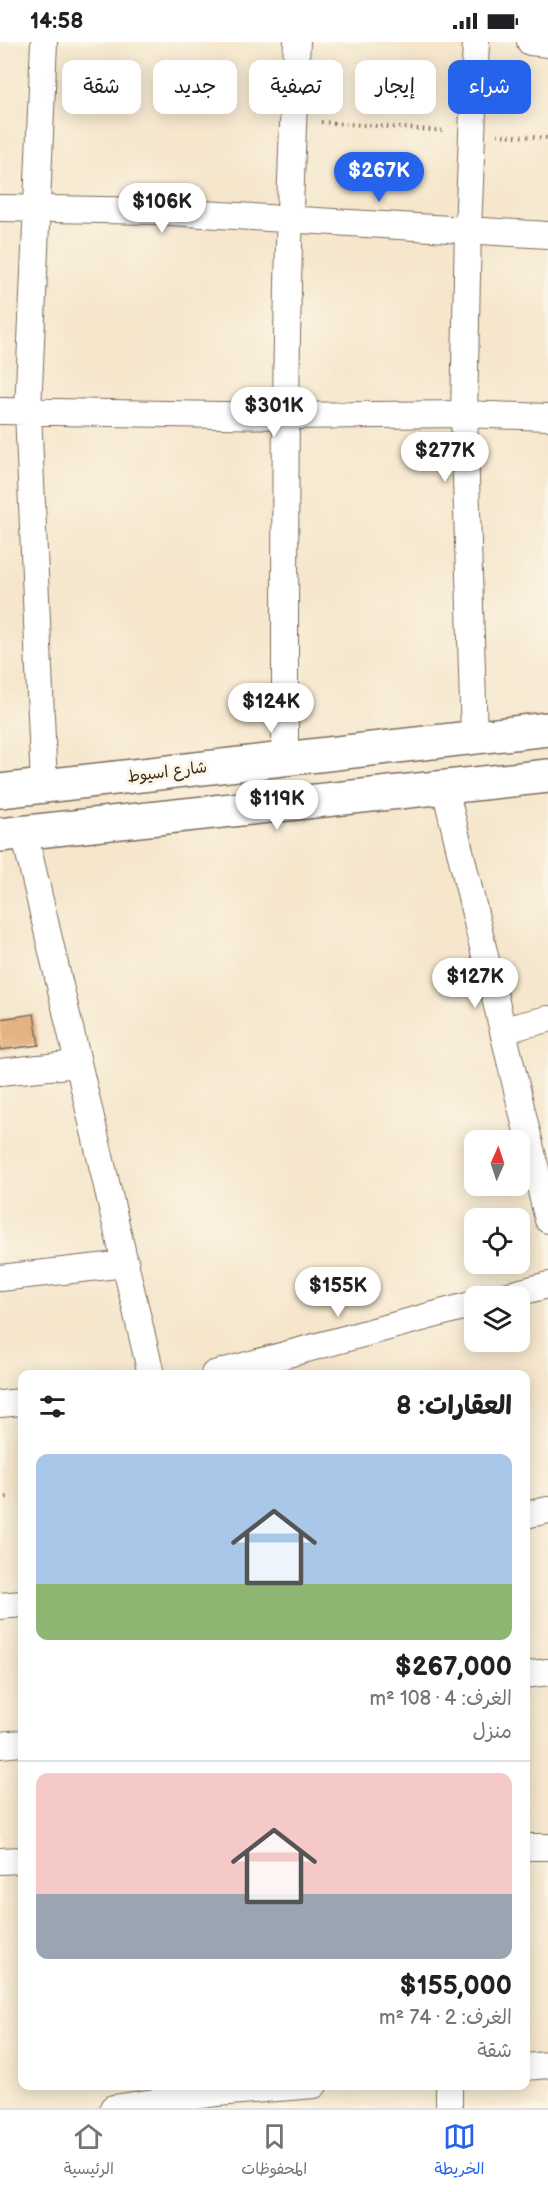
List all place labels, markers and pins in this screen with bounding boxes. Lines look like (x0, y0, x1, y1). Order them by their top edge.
pin: $267K (337, 152, 421, 203)
pin: $106K (120, 183, 204, 234)
pin: $301K (232, 387, 316, 438)
pin: $277K (403, 432, 487, 483)
pin: $124K (229, 683, 313, 734)
pin: $119K (235, 780, 319, 831)
pin: $127K (433, 958, 517, 1009)
pin: $155K (296, 1267, 380, 1318)

